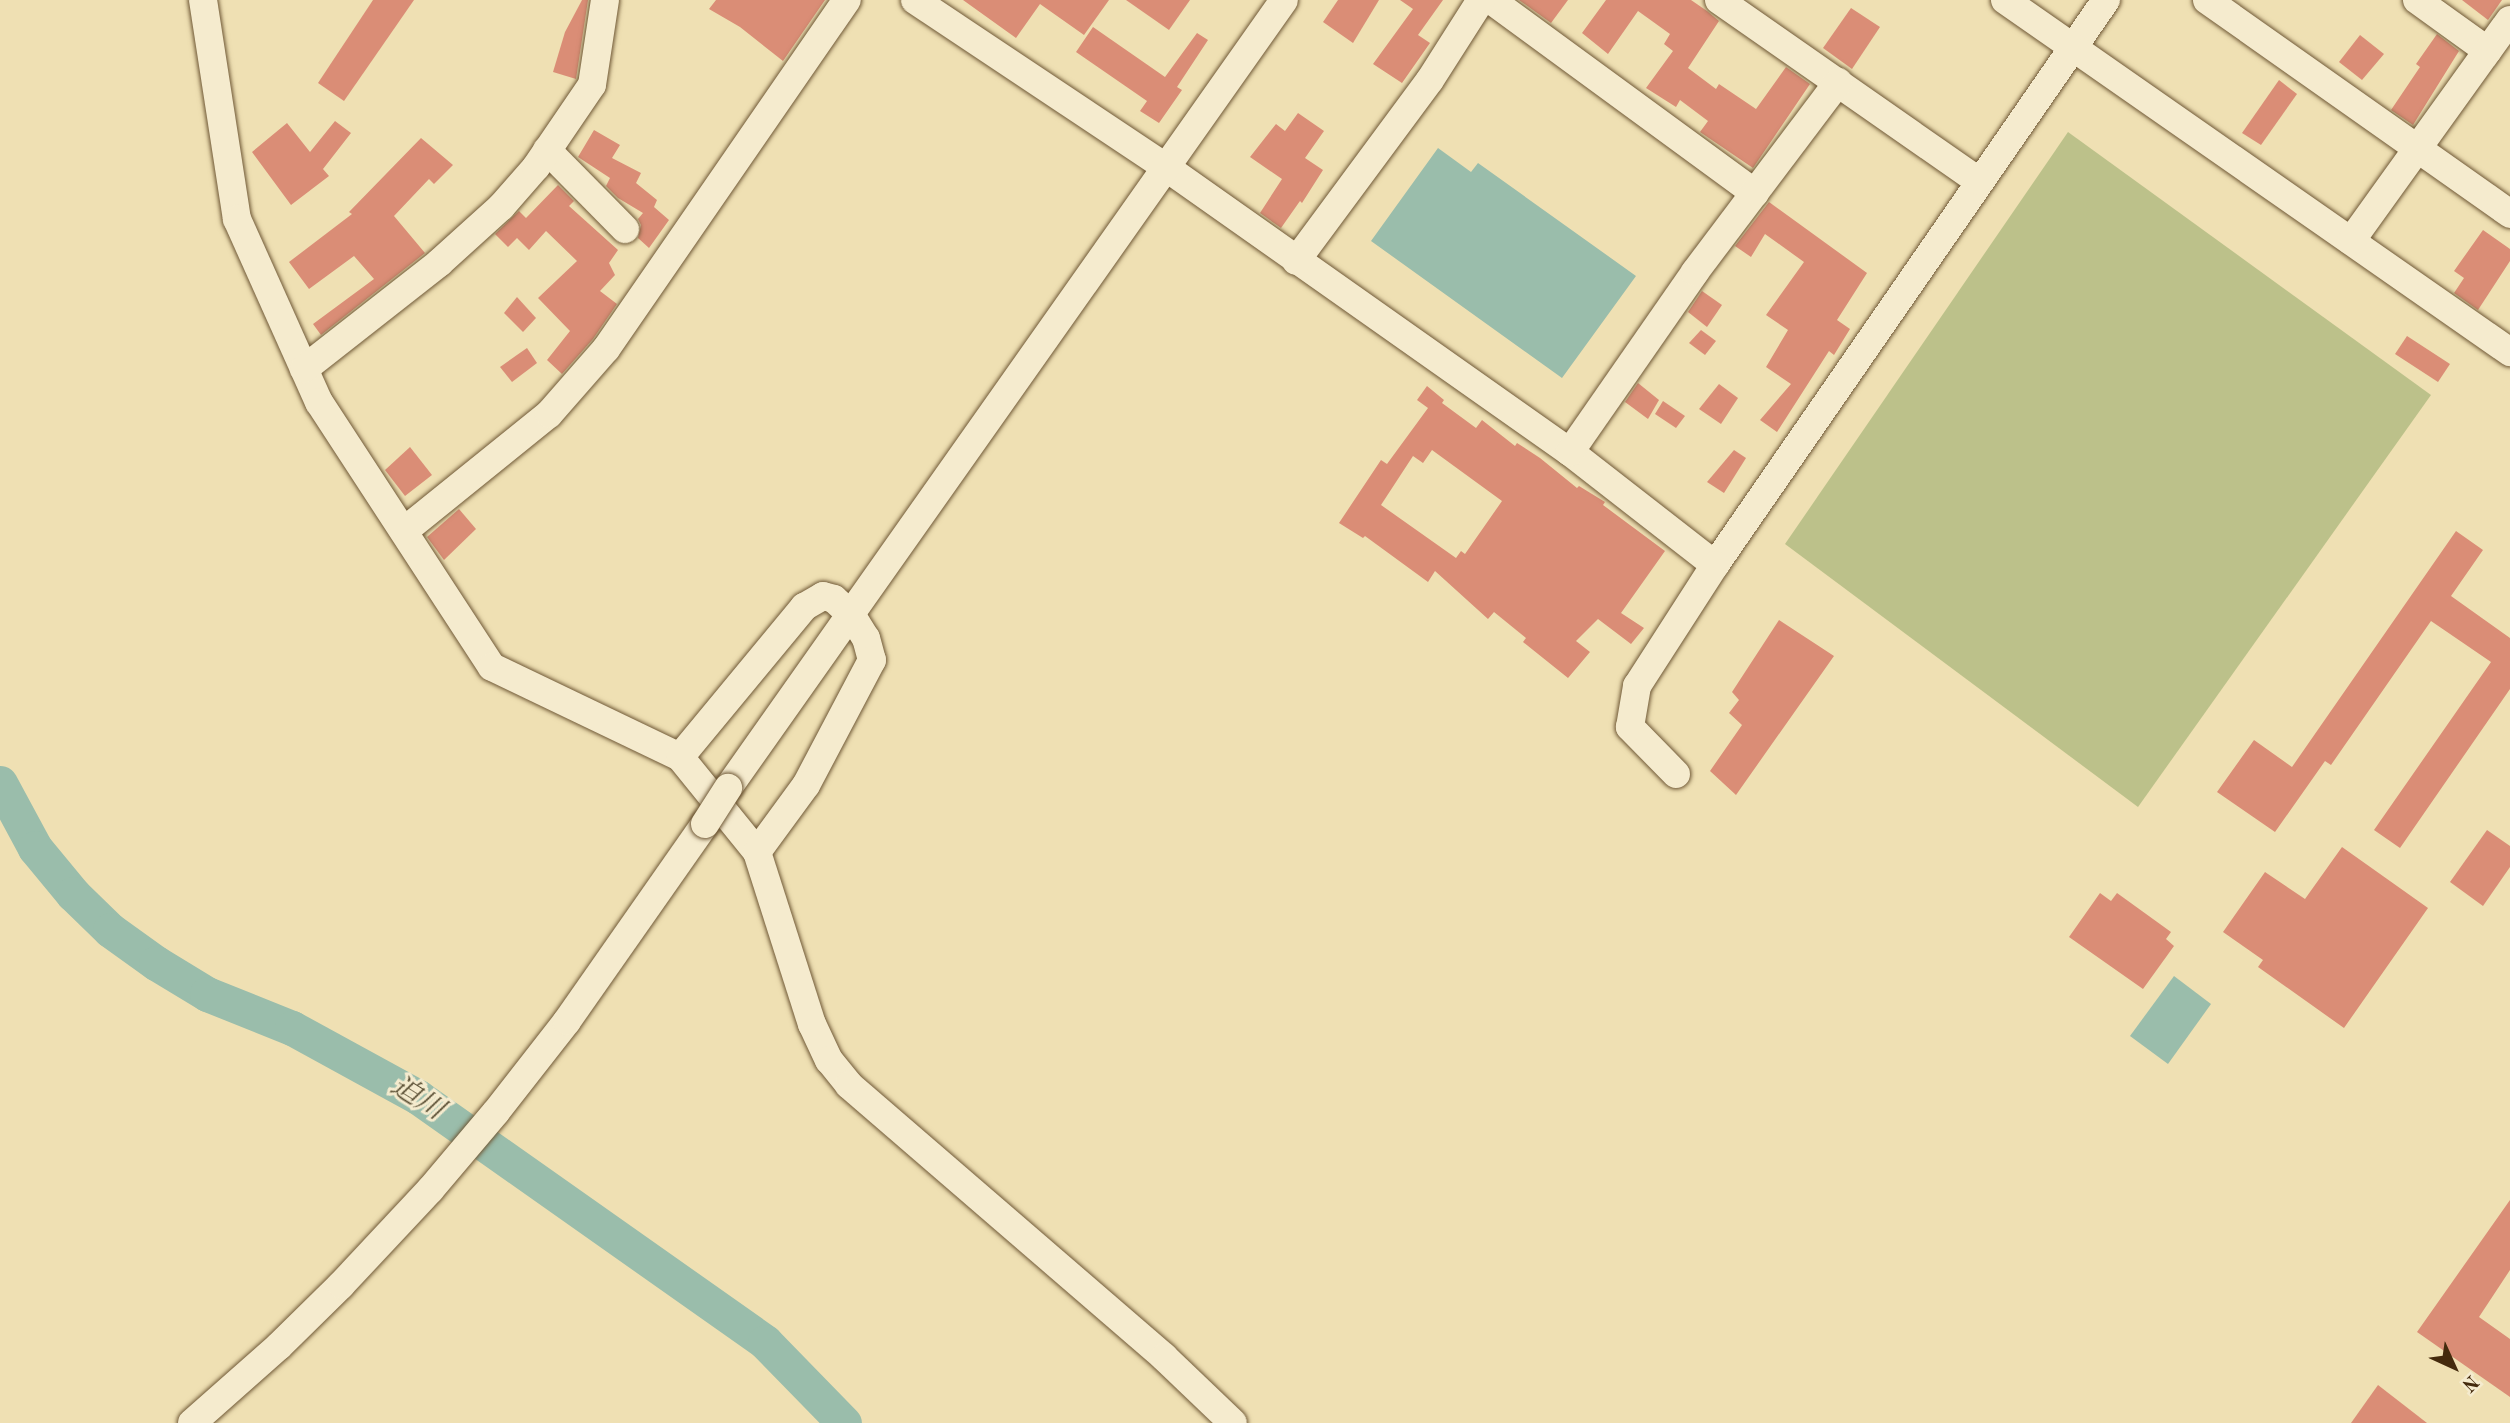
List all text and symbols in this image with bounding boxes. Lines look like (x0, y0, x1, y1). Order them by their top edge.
water label: 迫川 (384, 1070, 450, 1128)
north arrow (2419, 1332, 2489, 1402)
text: N (2457, 1370, 2481, 1394)

